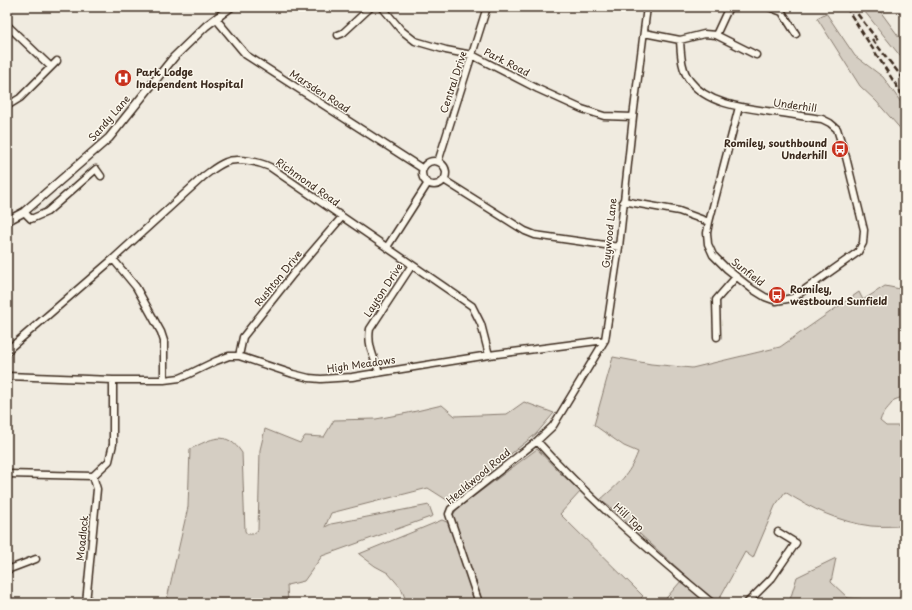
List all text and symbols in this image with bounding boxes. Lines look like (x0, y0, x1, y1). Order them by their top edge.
street label: Park Road (482, 44, 533, 80)
street label: Central Drive (435, 49, 470, 115)
place label: Park Lodge Independent Hospital (136, 64, 243, 91)
street label: Marsden Road (287, 65, 354, 116)
hospital icon: Park Lodge Independent Hospital (113, 68, 133, 88)
street label: Sandy Lane (84, 91, 133, 144)
street label: Underhill (772, 94, 818, 115)
place label: Romiley, southbound Underhill (724, 135, 827, 162)
bus stop icon: Romiley, southbound Underhill (830, 139, 850, 159)
street label: Richmond Road (273, 154, 343, 209)
street label: Guywood Lane (597, 197, 620, 269)
street label: Rushton Drive (250, 246, 305, 309)
street label: Sunfield (729, 254, 768, 289)
street label: Layton Drive (359, 260, 407, 320)
place label: Romiley, westbound Sunfield (790, 281, 887, 308)
bus stop icon: Romiley, westbound Sunfield (767, 285, 787, 305)
street label: High Meadows (326, 351, 397, 376)
street label: Healdwood Road (442, 444, 513, 507)
street label: Hill Top (611, 499, 648, 534)
street label: Moadlock (72, 514, 91, 561)

